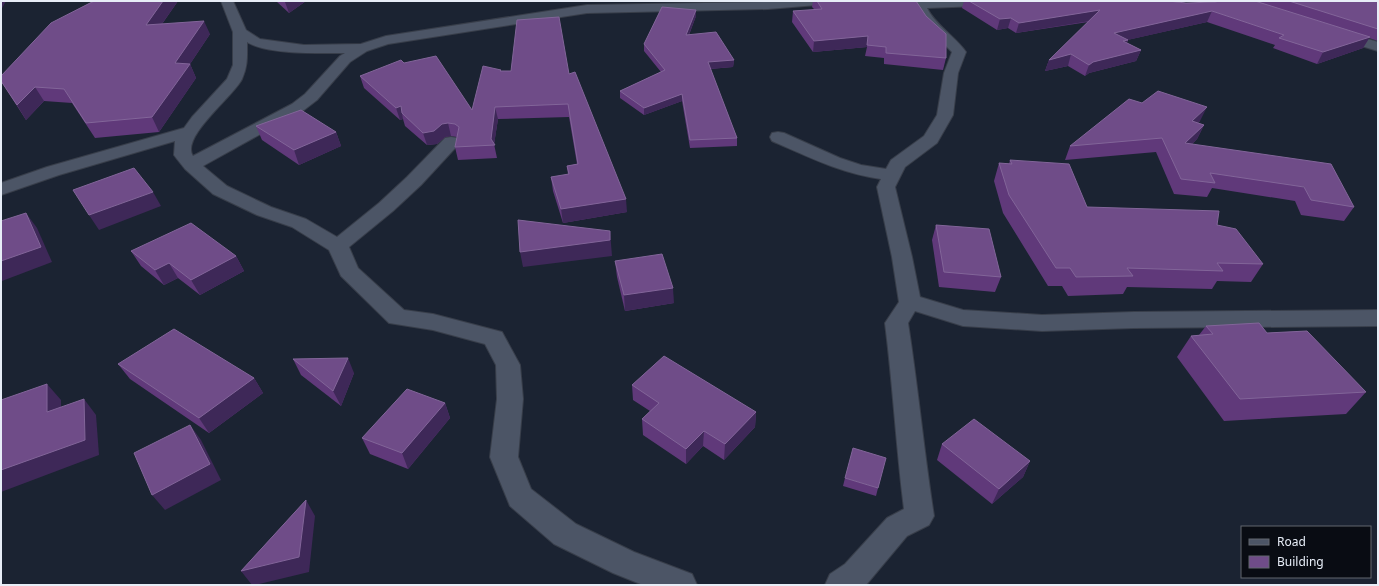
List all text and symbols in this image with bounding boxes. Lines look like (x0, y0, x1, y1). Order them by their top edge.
legend (1241, 526, 1371, 578)
text: Road (1277, 533, 1306, 550)
text: Building (1277, 553, 1324, 570)

